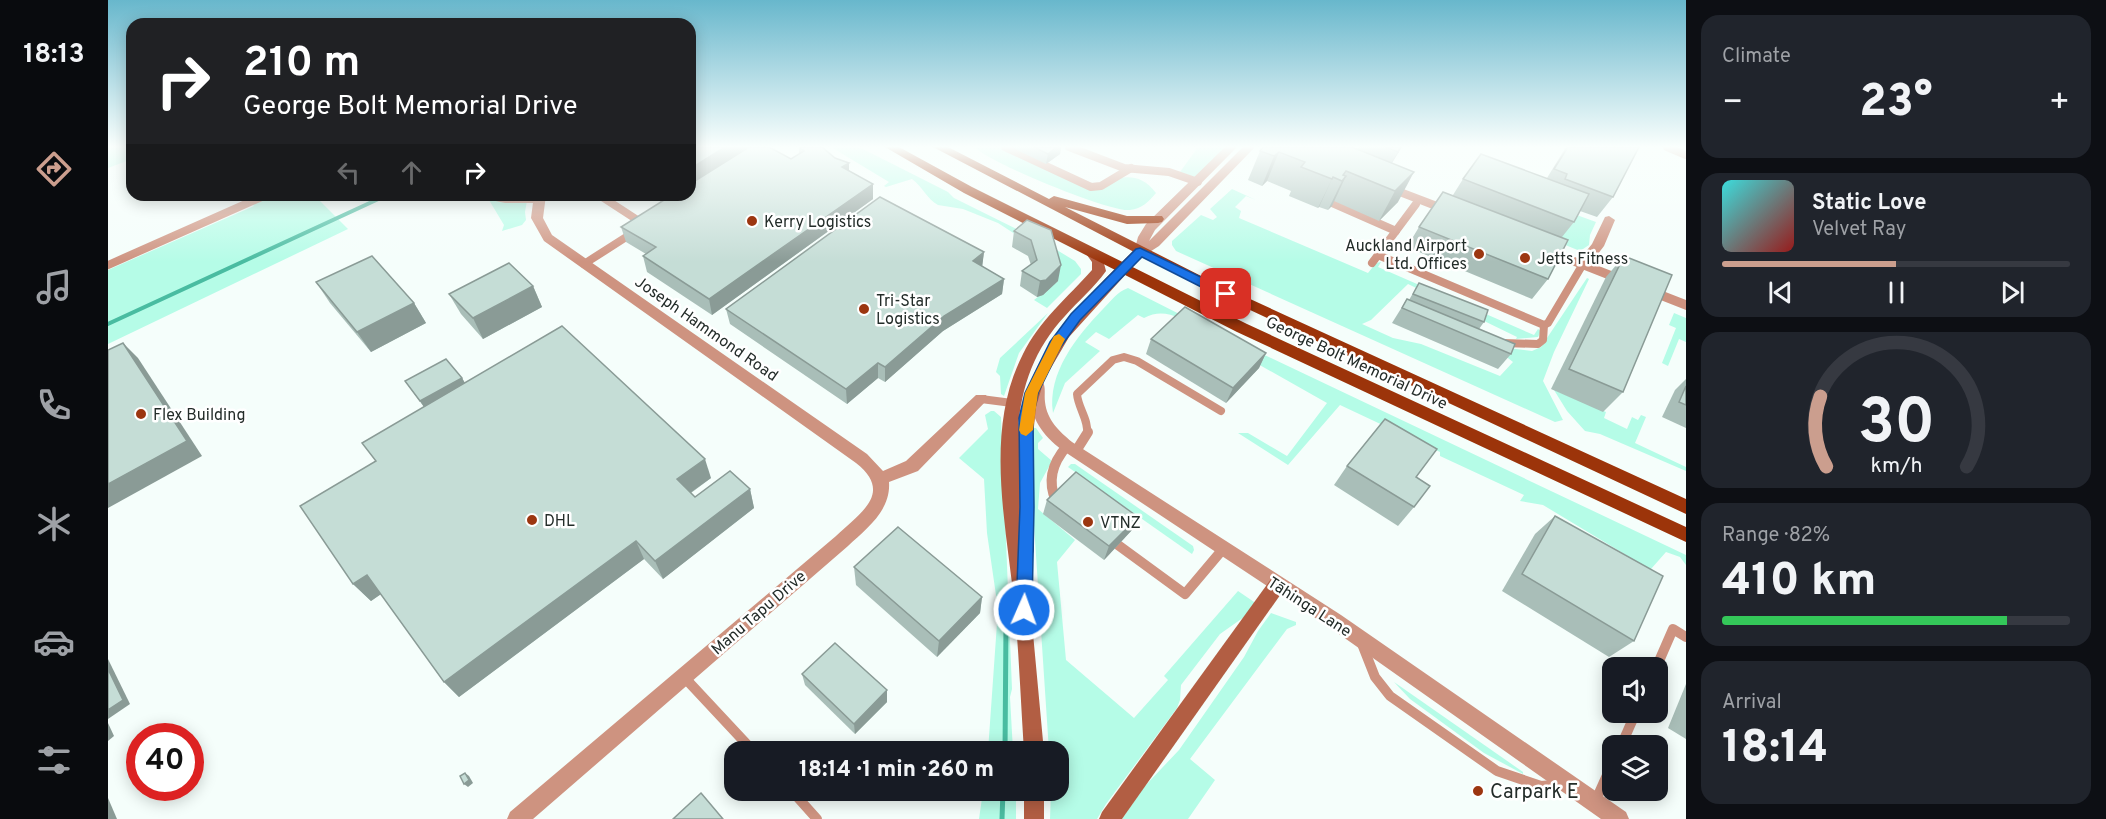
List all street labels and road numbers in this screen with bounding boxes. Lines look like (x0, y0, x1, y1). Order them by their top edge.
street label: Joseph Hammond Road (630, 273, 781, 387)
street label: George Bolt Memorial Drive (1262, 313, 1450, 415)
street label: Manu Tapu Drive (708, 567, 811, 660)
street label: Tāhinga Lane (1263, 573, 1355, 642)

